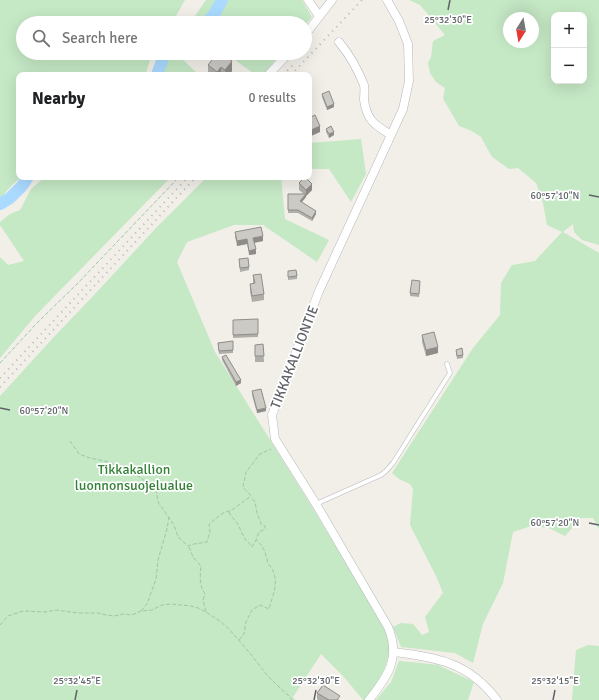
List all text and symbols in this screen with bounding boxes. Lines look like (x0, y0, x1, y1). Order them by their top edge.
north arrow (503, 12, 539, 48)
map controls (551, 12, 587, 84)
button: + (551, 12, 587, 48)
text: 25°32'30"E (424, 14, 472, 26)
search box (16, 16, 312, 60)
icon: search (30, 27, 52, 49)
text: Search here (62, 29, 138, 47)
button: − (551, 48, 587, 84)
text: Nearby (32, 88, 85, 109)
text: 0 results (248, 90, 296, 106)
text: 60°57'10"N (531, 190, 579, 202)
street label: TIKKAKALLIONTIE (267, 303, 322, 411)
text: 60°57'20"N (20, 405, 68, 417)
park label: Tikkakallion luonnonsuojelualue (75, 461, 193, 494)
text: 60°57'20"N (531, 517, 579, 529)
text: 25°32'45"E (53, 675, 101, 687)
text: 25°32'30"E (292, 675, 340, 687)
text: 25°32'15"E (531, 675, 579, 687)

